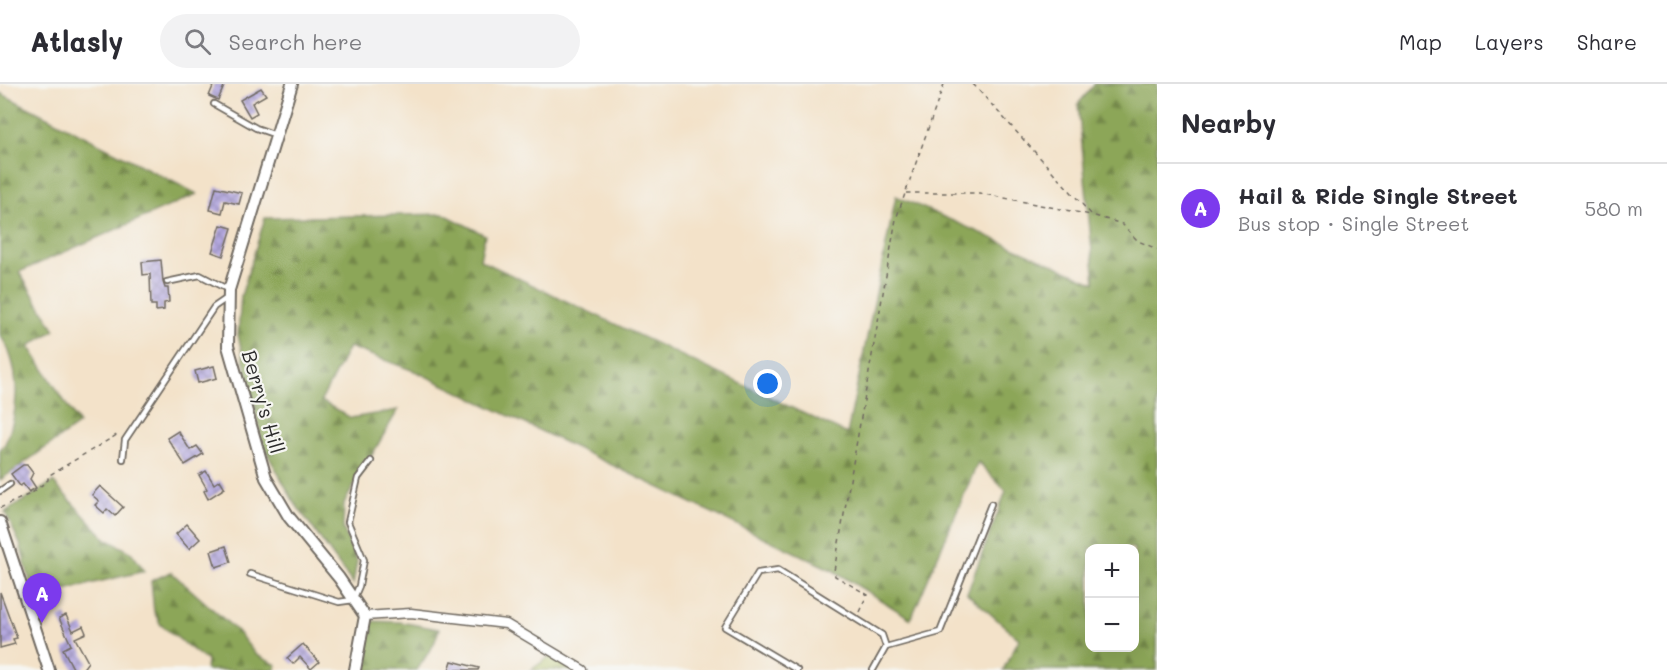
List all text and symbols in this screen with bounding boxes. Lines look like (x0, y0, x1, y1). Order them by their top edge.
search box (160, 14, 580, 68)
text: Atlasly (30, 23, 124, 59)
icon: search (181, 25, 214, 58)
text: Search here (229, 27, 362, 56)
text: Map (1399, 28, 1442, 55)
text: Layers (1475, 28, 1544, 55)
text: Share (1577, 28, 1637, 55)
text: Nearby (1181, 106, 1276, 140)
text: Hail & Ride Single Street (1238, 181, 1517, 210)
text: A (1194, 195, 1207, 221)
text: 580 m (1585, 195, 1643, 221)
text: Bus stop · Single Street (1238, 210, 1469, 236)
street label: Berry's Hill (237, 347, 291, 456)
your location (753, 369, 782, 398)
map controls (1085, 544, 1139, 652)
button: + (1085, 544, 1139, 598)
pin: A (22, 574, 62, 623)
button: − (1085, 598, 1139, 652)

